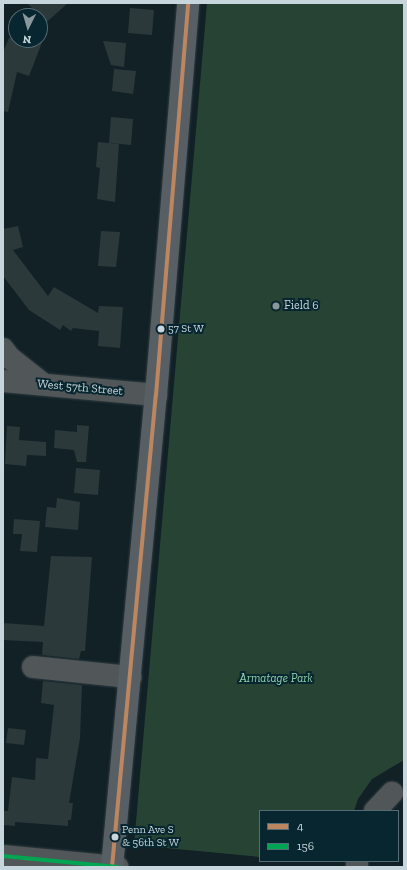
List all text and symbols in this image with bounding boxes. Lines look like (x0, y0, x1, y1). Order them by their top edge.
north arrow (8, 8, 48, 48)
text: N (22, 33, 32, 46)
place label: Field 6 (284, 299, 319, 313)
marker: Field 6 (271, 301, 281, 311)
place label: 57 St W (168, 322, 204, 336)
marker: 57 St W (156, 324, 166, 334)
street label: West 57th Street (37, 377, 123, 399)
park label: Armatage Park (239, 672, 313, 686)
legend (259, 810, 399, 862)
text: 4 (297, 819, 303, 833)
place label: Penn Ave S & 56th St W (122, 824, 179, 850)
marker: Penn Ave S & 56th St W (110, 832, 120, 842)
text: 156 (297, 839, 314, 853)

